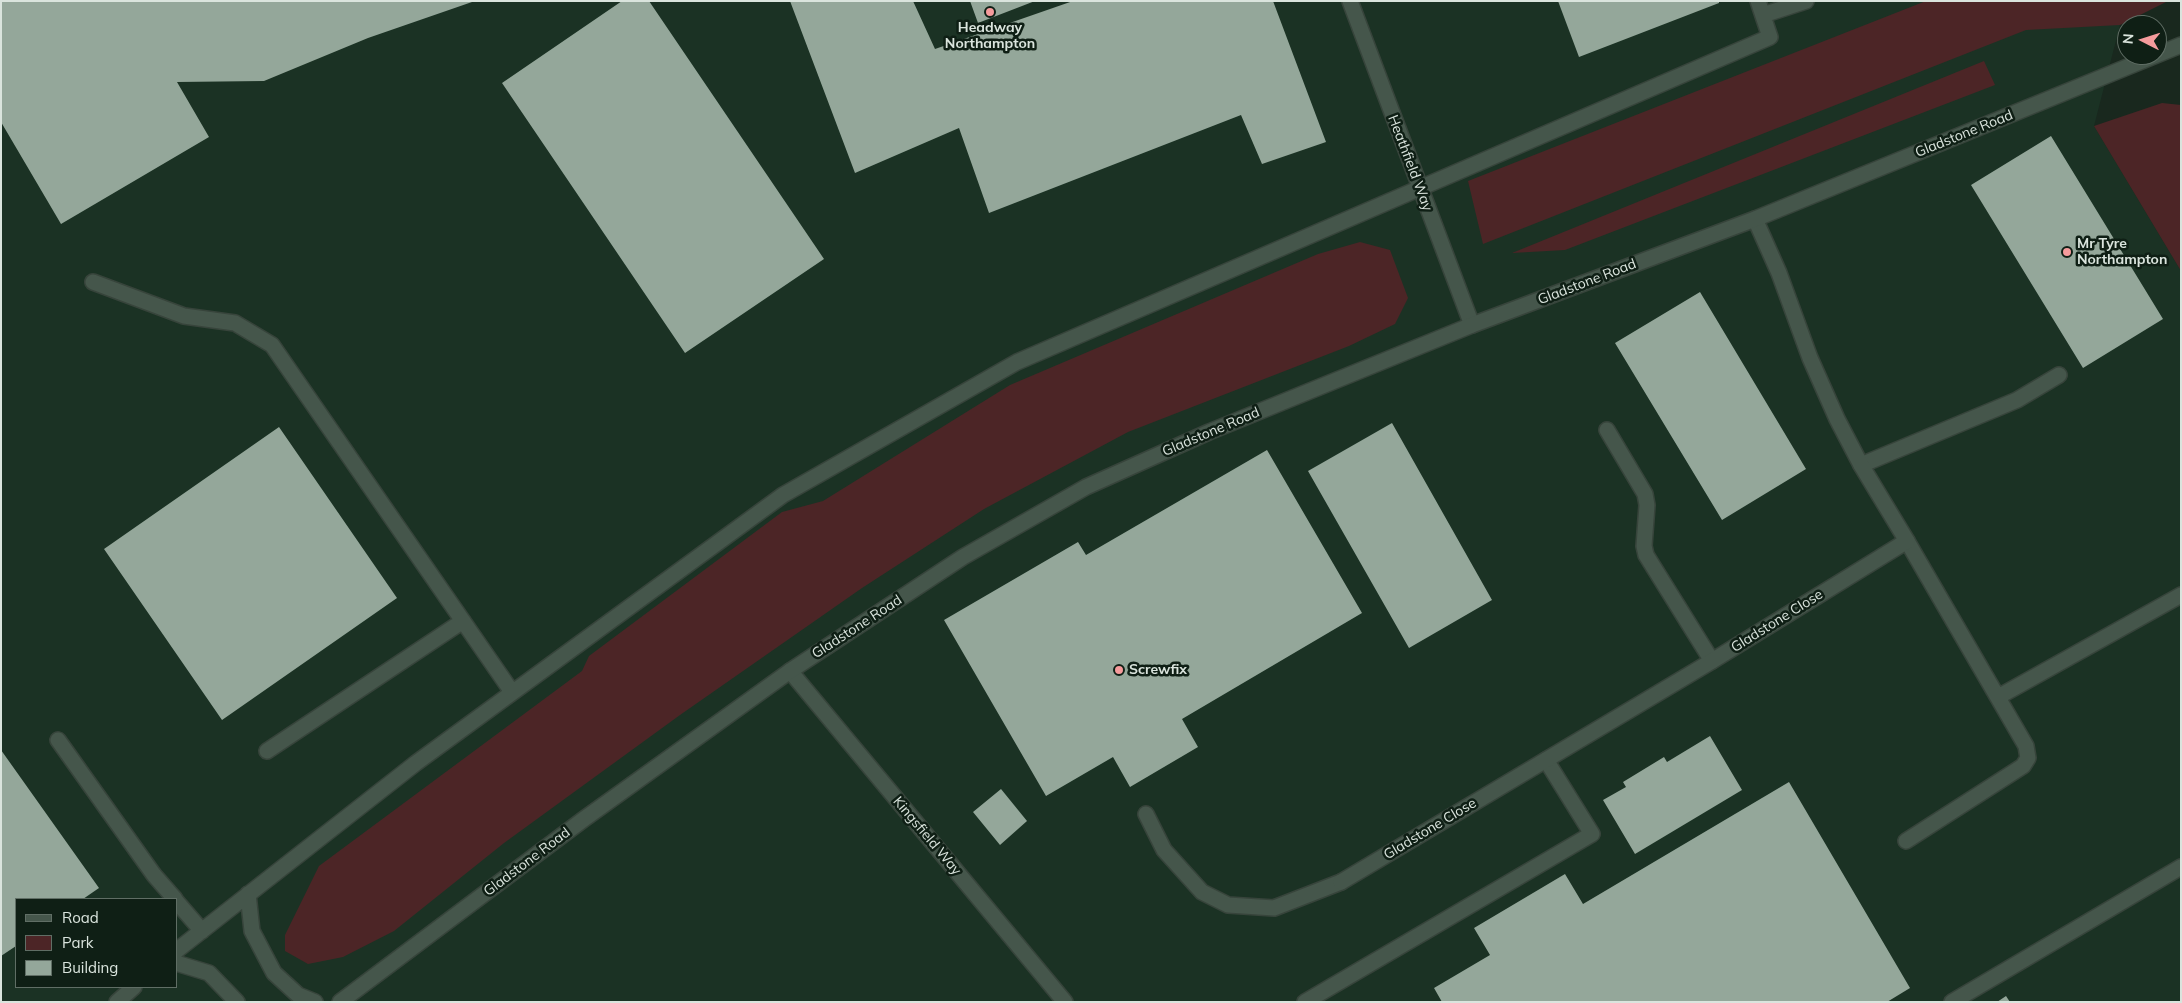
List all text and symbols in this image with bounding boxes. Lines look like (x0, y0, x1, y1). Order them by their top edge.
marker: Headway Northampton (984, 6, 996, 18)
north arrow (2117, 15, 2167, 65)
place label: Headway Northampton (945, 20, 1035, 52)
text: N (2119, 33, 2137, 45)
street label: Gladstone Road (1913, 107, 2015, 161)
street label: Heathfield Way (1384, 113, 1436, 213)
place label: Mr Tyre Northampton (2077, 236, 2167, 268)
marker: Mr Tyre Northampton (2061, 246, 2073, 258)
street label: Gladstone Road (1536, 256, 1638, 308)
street label: Gladstone Road (1160, 404, 1262, 460)
street label: Gladstone Close (1728, 586, 1826, 656)
street label: Gladstone Road (809, 592, 905, 662)
place label: Screwfix (1129, 662, 1187, 678)
marker: Screwfix (1113, 664, 1125, 676)
street label: Kingsfield Way (889, 793, 965, 879)
street label: Gladstone Close (1381, 795, 1479, 863)
street label: Gladstone Road (480, 824, 574, 900)
legend (15, 898, 178, 988)
text: Road (62, 908, 99, 927)
text: Park (62, 933, 94, 952)
text: Building (62, 958, 118, 977)

